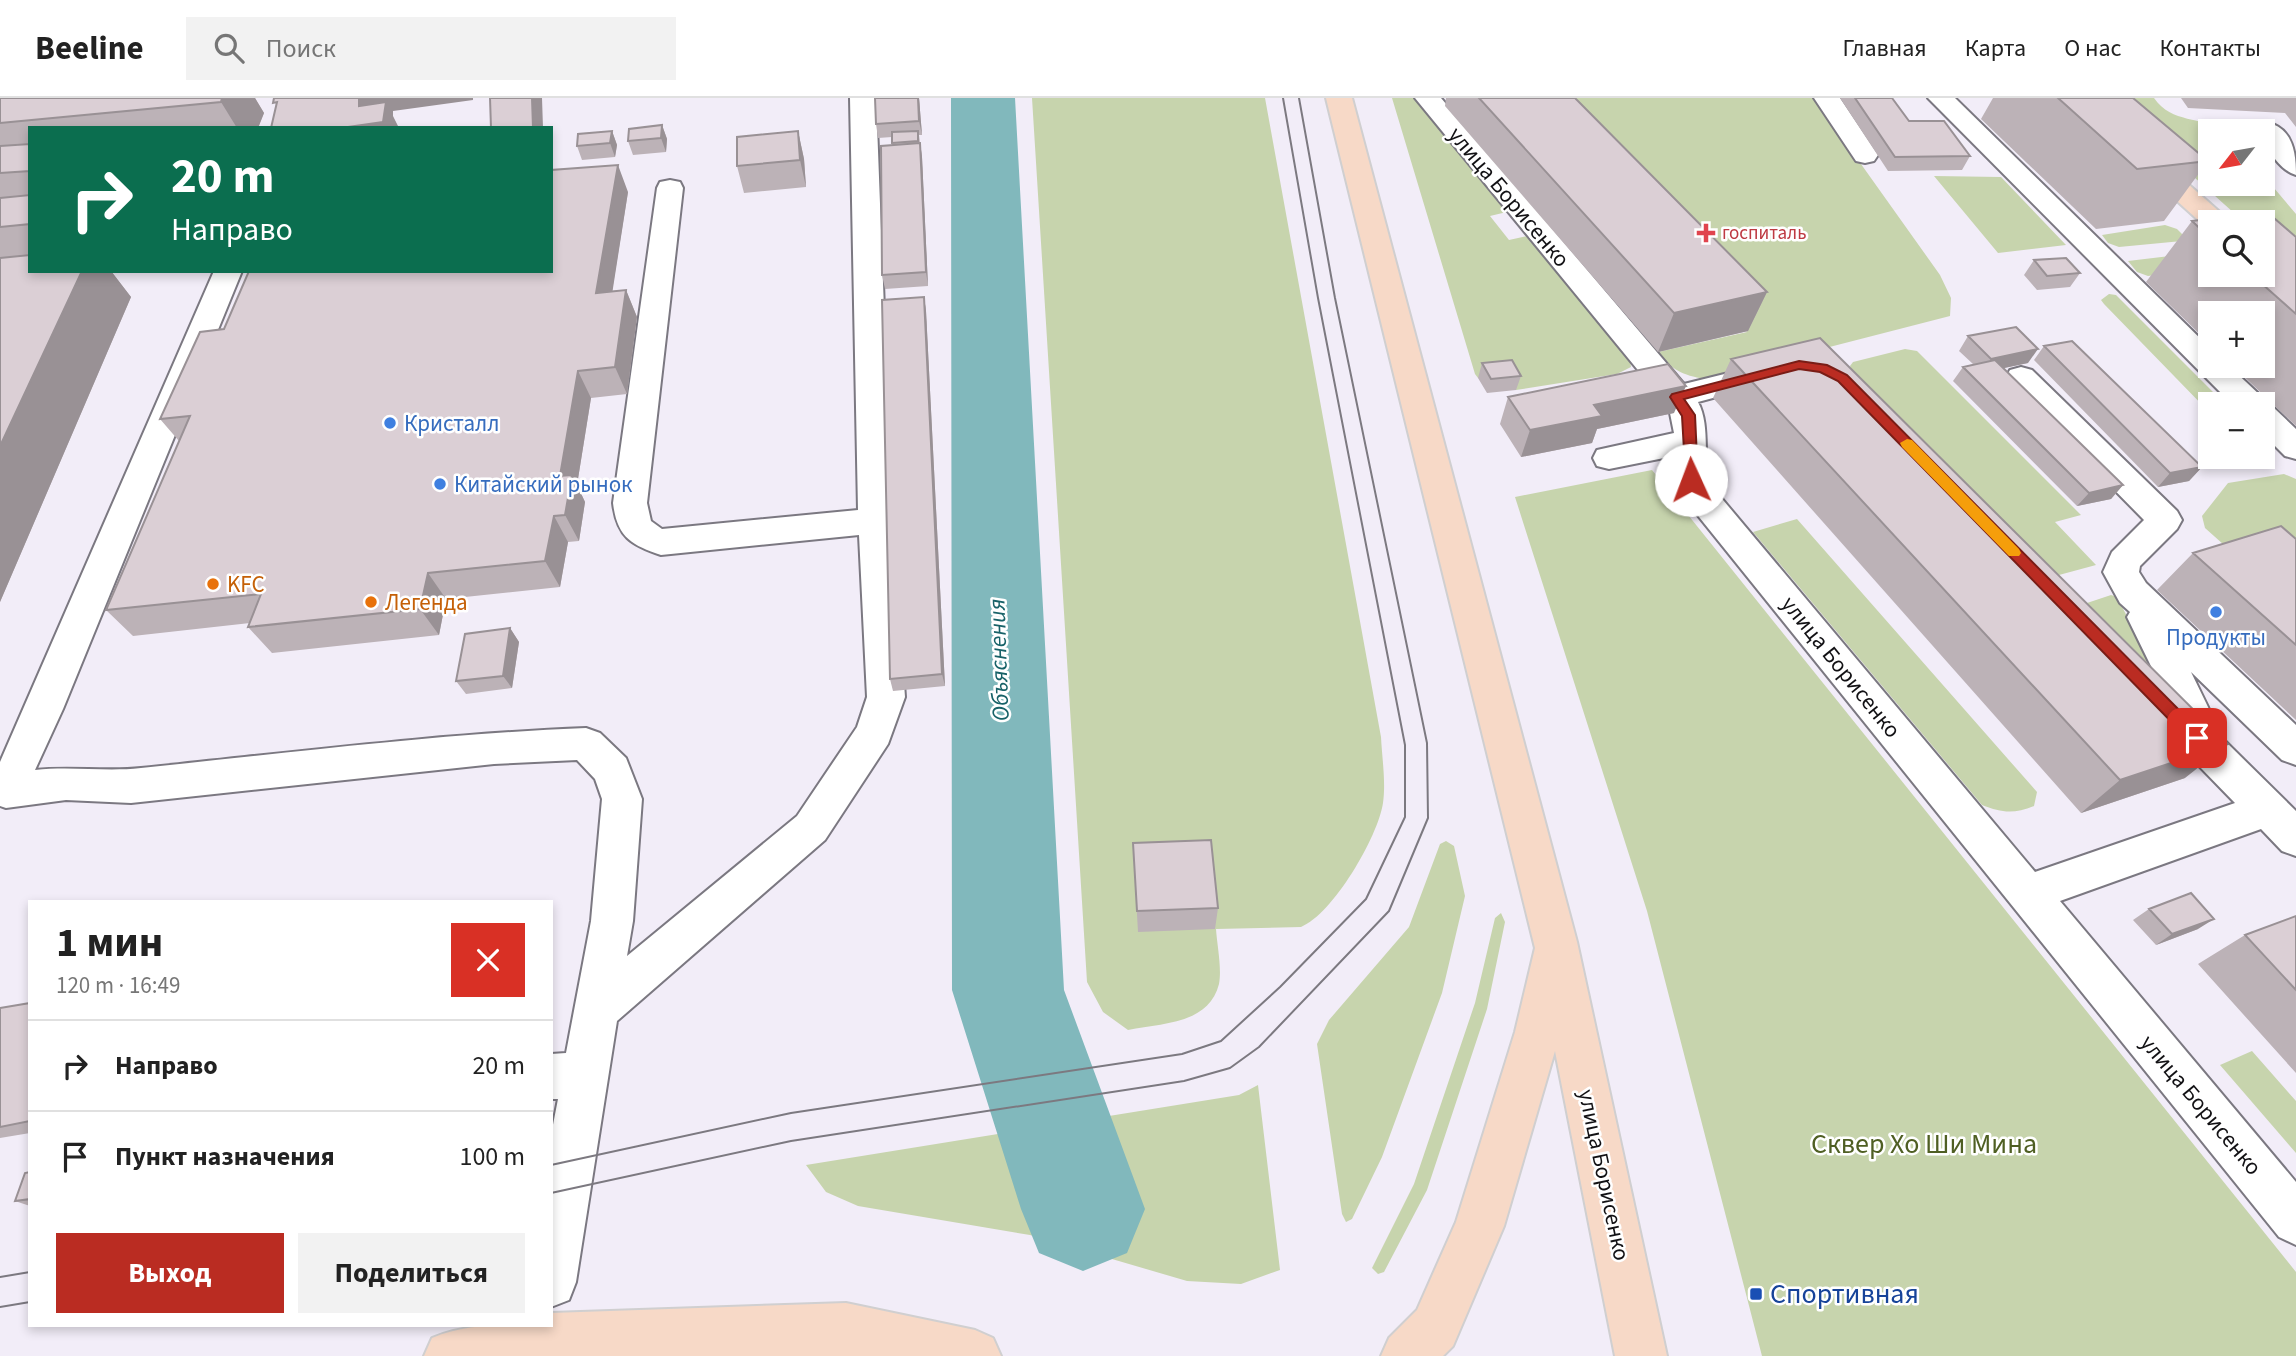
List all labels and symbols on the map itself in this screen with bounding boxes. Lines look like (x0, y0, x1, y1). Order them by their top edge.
north arrow (2198, 119, 2275, 196)
street label: улица Борисенко (1440, 120, 1578, 274)
place label: госпиталь (1722, 220, 1807, 247)
marker: госпиталь (1696, 223, 1716, 243)
place label: Кристалл (404, 407, 499, 440)
marker: Кристалл (382, 415, 398, 431)
position arrow (1654, 443, 1728, 517)
place label: Китайский рынок (454, 468, 633, 501)
marker: Китайский рынок (432, 476, 448, 492)
place label: KFC (227, 568, 265, 601)
marker: KFC (205, 576, 221, 592)
place label: Легенда (385, 586, 468, 619)
street label: улица Борисенко (1773, 589, 1909, 745)
marker: Легенда (363, 594, 379, 610)
water label: Объяснения (979, 598, 1019, 722)
marker: Продукты (2208, 604, 2224, 620)
place label: Продукты (2166, 621, 2266, 654)
pin (2167, 708, 2227, 768)
street label: улица Борисенко (2132, 1028, 2270, 1182)
street label: улица Борисенко (1570, 1086, 1638, 1264)
park label: Сквер Хо Ши Мина (1811, 1124, 2037, 1164)
place label: Спортивная (1770, 1274, 1919, 1314)
marker: Спортивная (1748, 1286, 1764, 1302)

